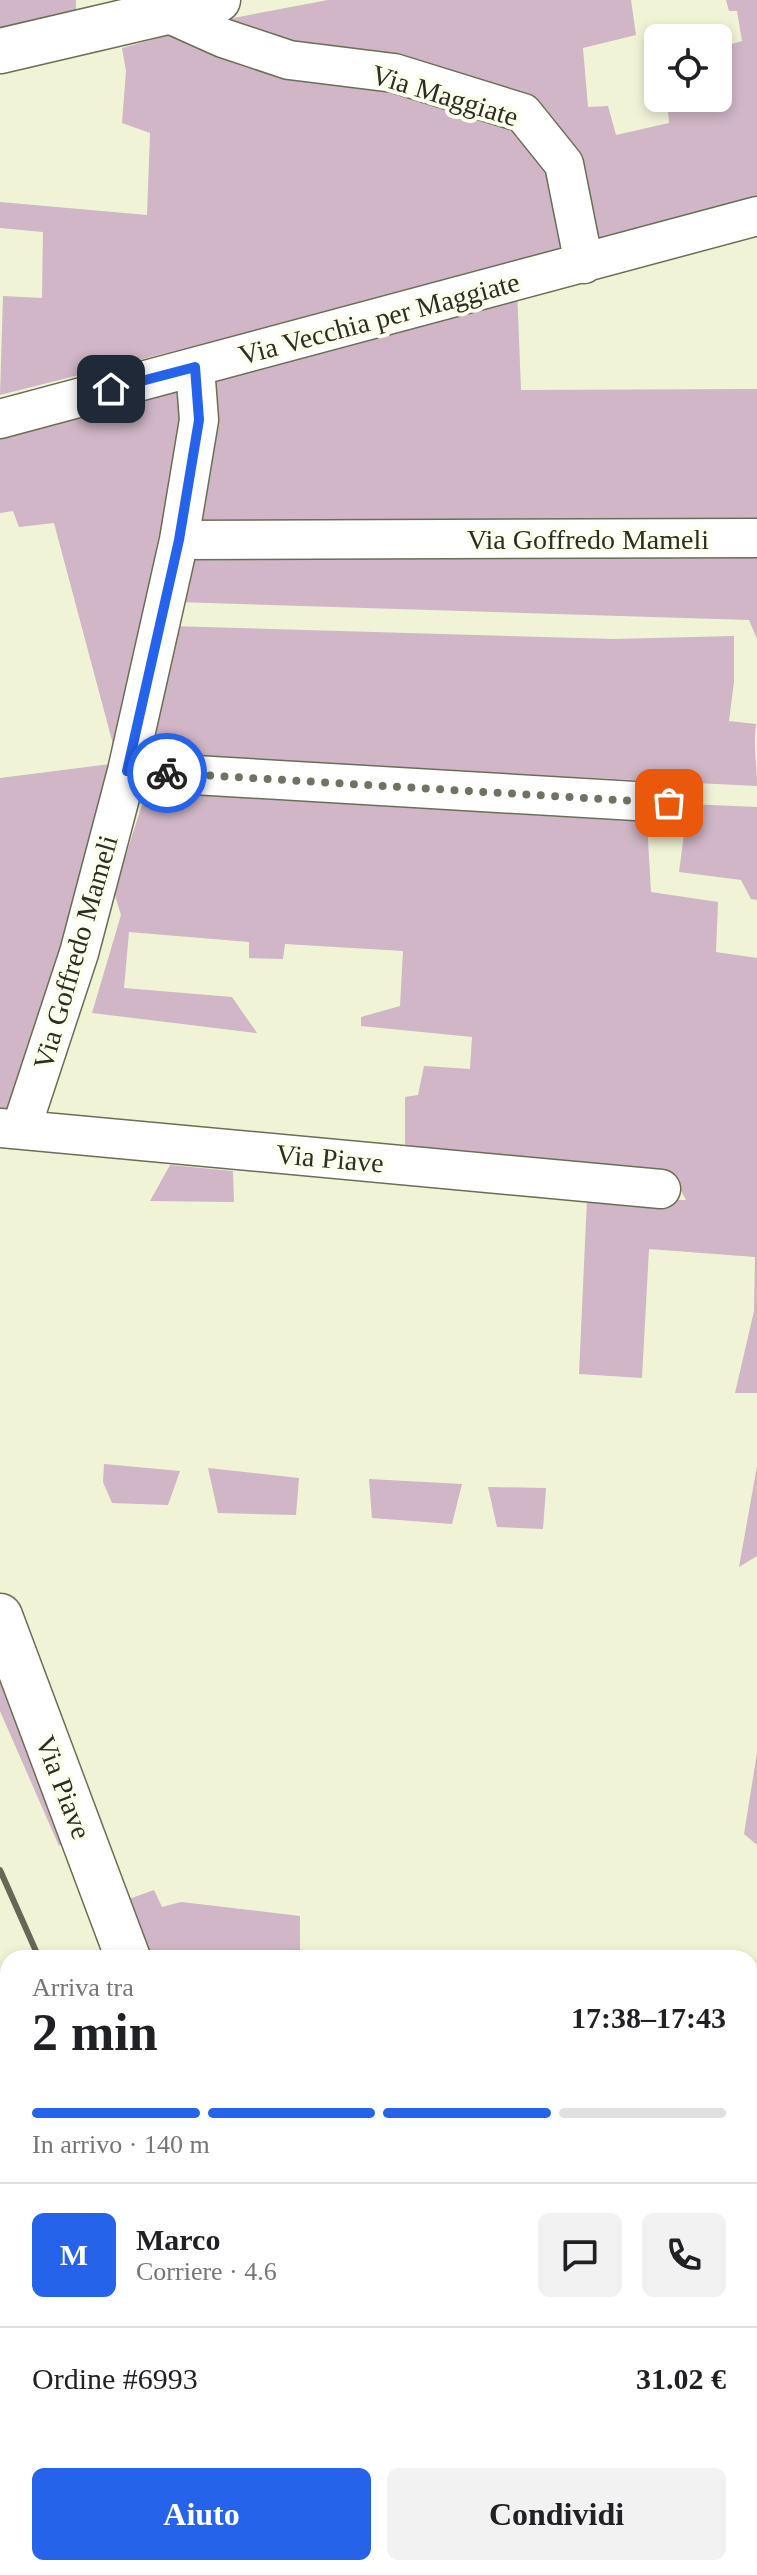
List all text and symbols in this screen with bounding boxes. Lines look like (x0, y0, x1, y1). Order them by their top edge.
map controls (644, 24, 732, 112)
button: locate (644, 24, 732, 112)
street label: Via Maggiate (368, 59, 522, 132)
street label: Via Vecchia per Maggiate (235, 266, 523, 371)
pin (77, 355, 145, 423)
icon: home (89, 367, 133, 411)
street label: Via Goffredo Mameli (467, 524, 709, 555)
courier (127, 733, 207, 813)
icon: bike (145, 751, 189, 795)
pin (635, 769, 703, 837)
icon: bag (647, 781, 691, 825)
street label: Via Goffredo Mameli (27, 831, 124, 1073)
street label: Via Piave (275, 1138, 385, 1179)
street label: Via Piave (30, 1731, 97, 1843)
text: Arriva tra (32, 1973, 134, 2002)
text: 17:38–17:43 (571, 2001, 726, 2034)
text: 2 min (32, 2004, 158, 2061)
text: In arrivo · 140 m (32, 2130, 210, 2159)
button: chat (538, 2213, 622, 2297)
button: phone (642, 2213, 726, 2297)
text: Marco (136, 2223, 220, 2256)
text: M (60, 2238, 88, 2271)
text: Corriere · 4.6 (136, 2257, 277, 2286)
text: Ordine #6993 (32, 2362, 198, 2395)
text: 31.02 € (636, 2362, 726, 2395)
button: Aiuto (32, 2468, 371, 2560)
button: Condividi (387, 2468, 726, 2560)

